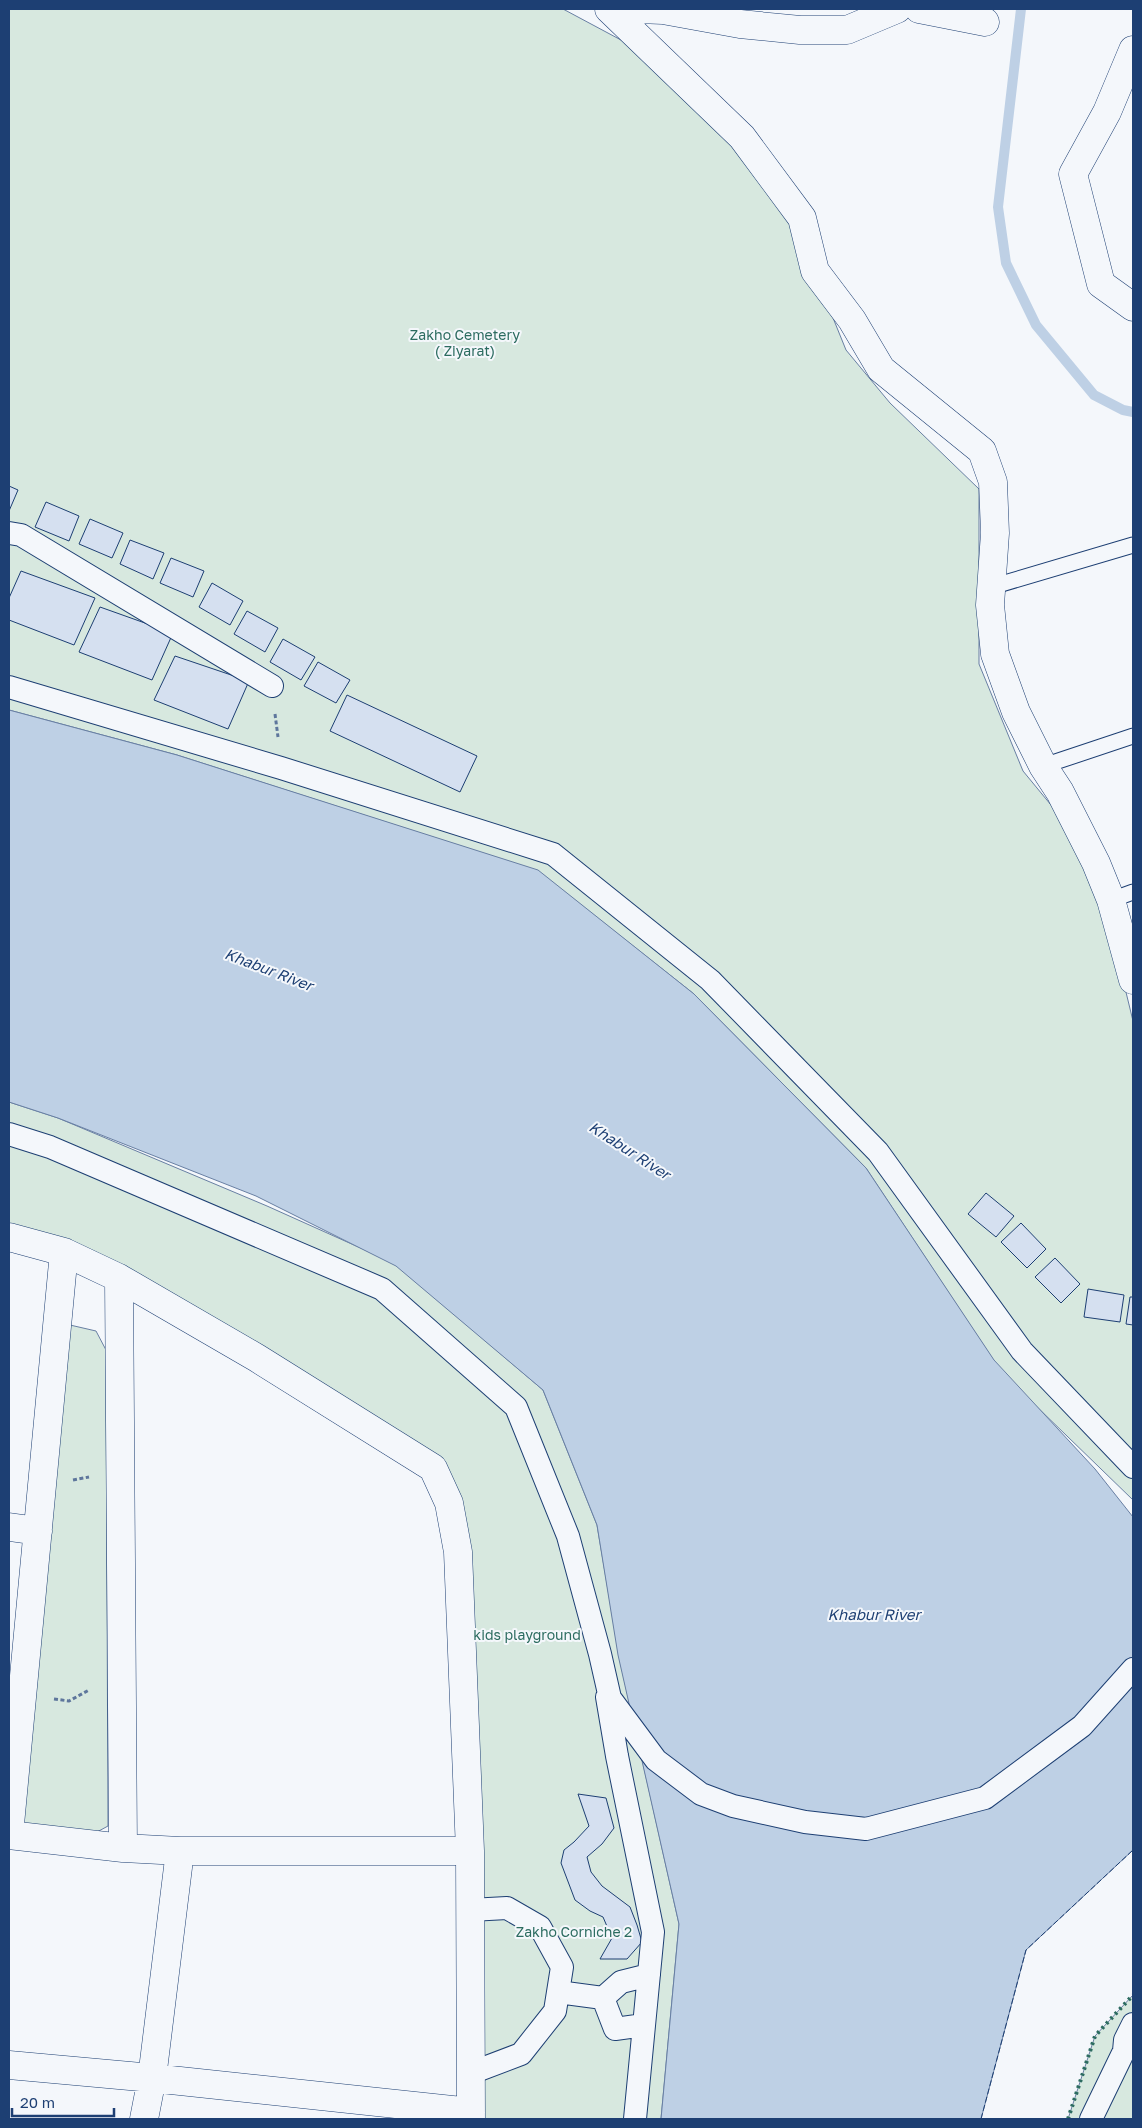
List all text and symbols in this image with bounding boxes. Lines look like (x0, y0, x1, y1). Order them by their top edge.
park label: Zakho Cemetery ( Ziyarat) (410, 326, 520, 359)
water label: Khabur River (222, 944, 318, 995)
water label: Khabur River (586, 1117, 676, 1184)
water label: Khabur River (828, 1605, 923, 1623)
park label: kids playground (473, 1626, 581, 1643)
park label: Zakho Corniche 2 (516, 1923, 632, 1940)
scale bar (12, 2086, 115, 2118)
text: 20 m (20, 2093, 55, 2111)

